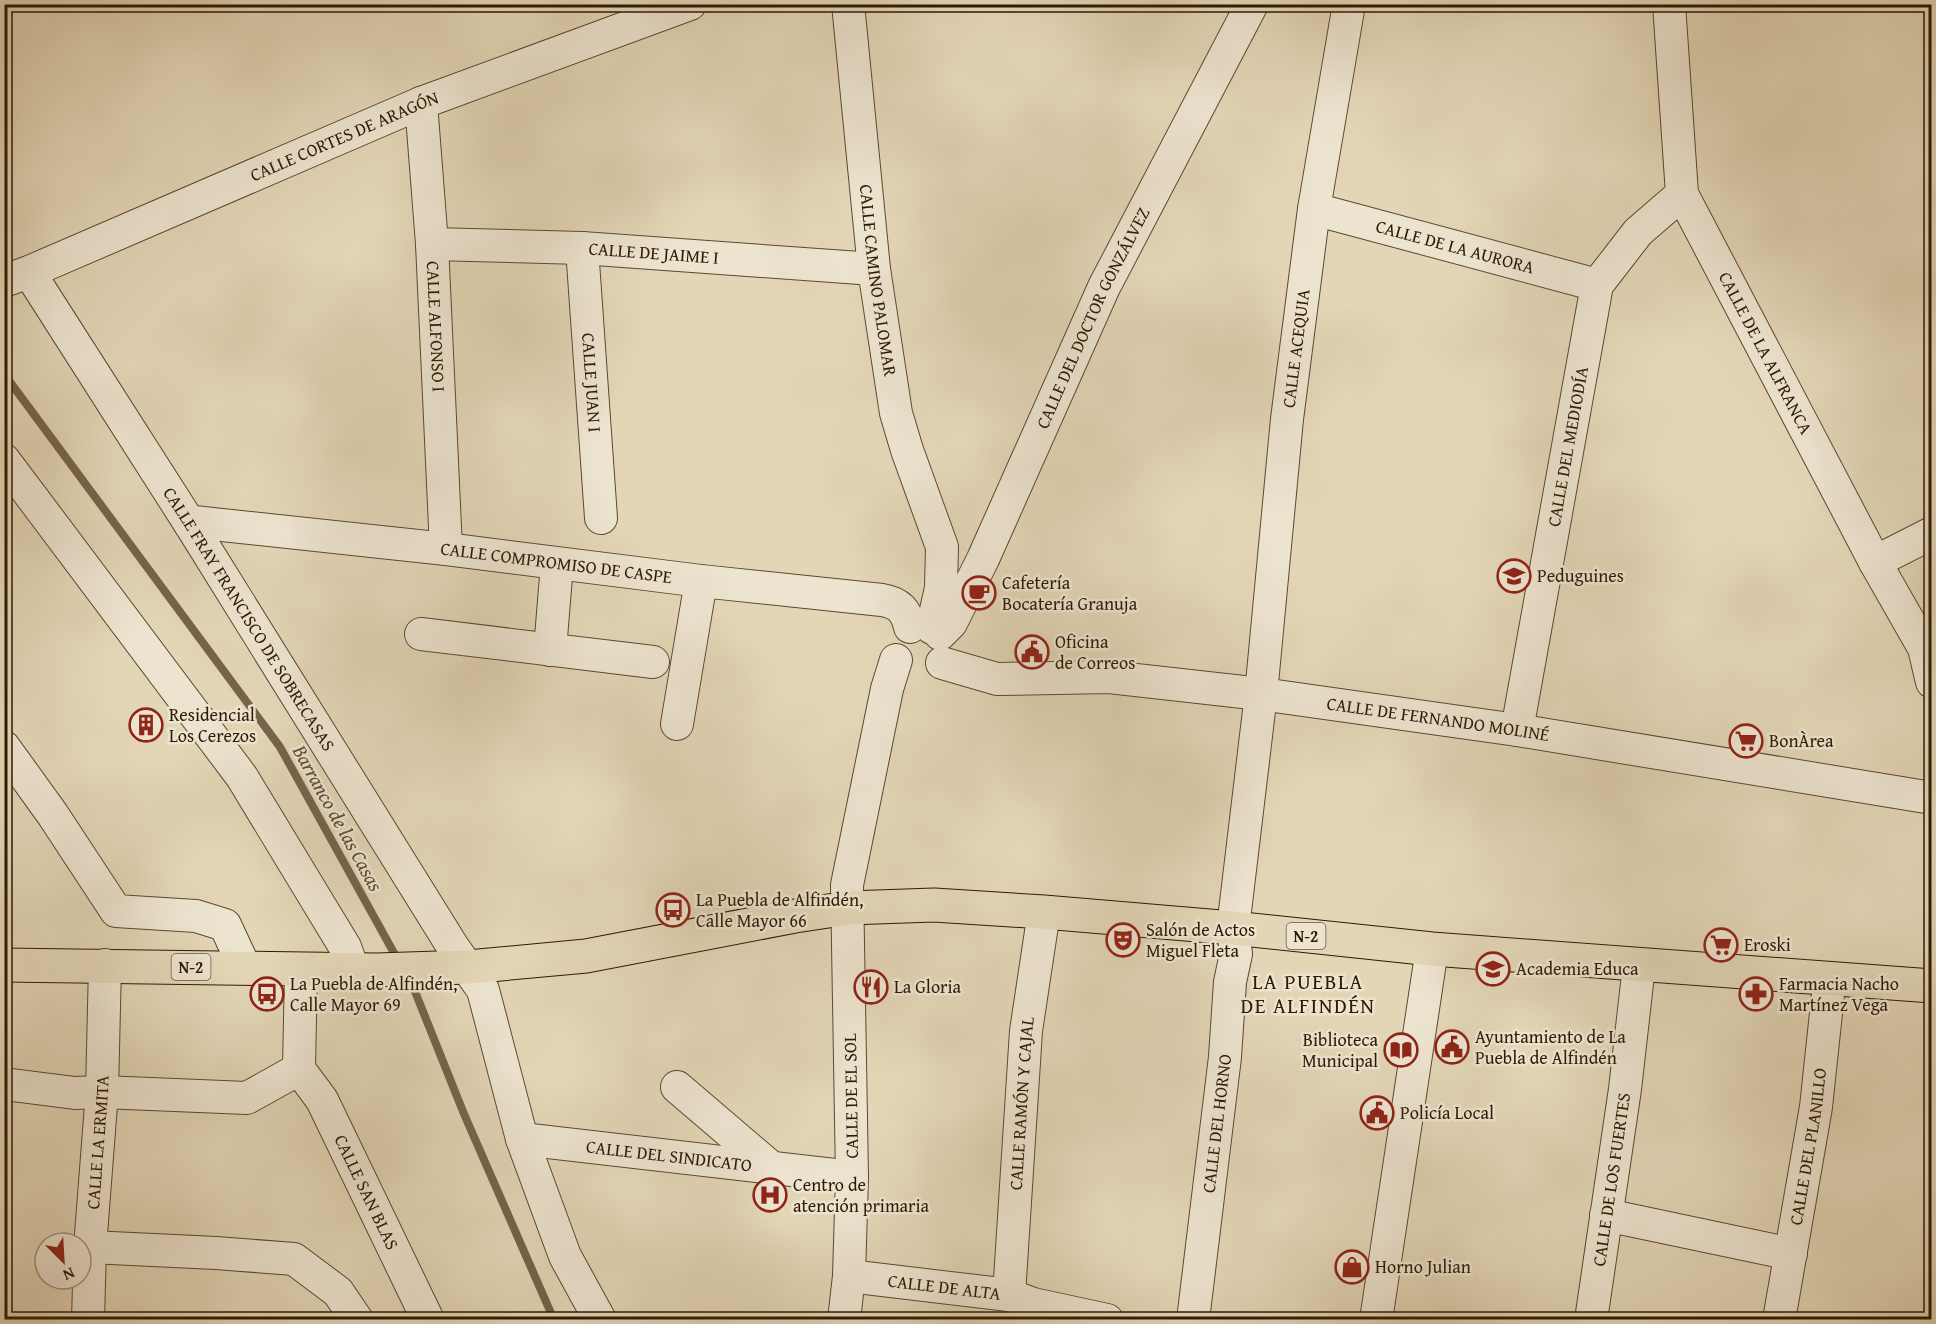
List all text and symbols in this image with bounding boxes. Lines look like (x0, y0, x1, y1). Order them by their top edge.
street label: CALLE CORTES DE ARAGÓN (246, 84, 443, 188)
street label: CALLE CAMINO PALOMAR (853, 183, 904, 379)
street label: CALLE DEL DOCTOR GONZÁLVEZ (1029, 202, 1156, 433)
street label: CALLE DE LA AURORA (1373, 212, 1538, 281)
street label: CALLE DE JAIME I (588, 235, 720, 271)
street label: CALLE ALFONSO I (420, 260, 453, 393)
street label: CALLE DE LA ALFRANCA (1712, 267, 1820, 439)
street label: CALLE ACEQUIA (1275, 287, 1317, 409)
street label: CALLE JUAN I (575, 332, 609, 433)
street label: CALLE DEL MEDIODÍA (1540, 364, 1595, 529)
street label: CALLE FRAY FRANCISCO DE SOBRECASAS (157, 481, 342, 756)
street label: CALLE COMPROMISO DE CASPE (439, 534, 674, 590)
school or university icon: Peduguines (1496, 558, 1532, 594)
place label: Peduguines (1537, 562, 1624, 589)
place label: Cafetería Bocatería Granuja (1002, 569, 1138, 617)
cafe icon: Cafetería Bocatería Granuja (961, 575, 997, 611)
place label: Oficina de Correos (1055, 628, 1135, 676)
public building icon: Oficina de Correos (1014, 634, 1050, 670)
street label: CALLE DE FERNANDO MOLINÉ (1325, 689, 1551, 748)
place label: Residencial Los Cerezos (169, 701, 256, 749)
building icon: Residencial Los Cerezos (128, 707, 164, 743)
supermarket icon: BonÀrea (1728, 723, 1764, 759)
place label: BonÀrea (1769, 727, 1834, 754)
water label: Barranco de las Casas (286, 738, 391, 897)
place label: La Puebla de Alfindén, Calle Mayor 66 (696, 886, 863, 934)
bus stop icon: La Puebla de Alfindén, Calle Mayor 66 (655, 892, 691, 928)
place label: Salón de Actos Miguel Fleta (1146, 916, 1255, 964)
theatre icon: Salón de Actos Miguel Fleta (1105, 922, 1141, 958)
road number: N-2 (1286, 923, 1326, 949)
supermarket icon: Eroski (1703, 927, 1739, 963)
place label: Eroski (1744, 931, 1791, 958)
school or university icon: Academia Educa (1475, 951, 1511, 987)
road number: N-2 (172, 954, 210, 980)
place label: Academia Educa (1516, 955, 1639, 982)
district label: LA PUEBLA DE ALFINDÉN (1240, 966, 1376, 1021)
restaurant icon: La Gloria (853, 969, 889, 1005)
place label: La Puebla de Alfindén, Calle Mayor 69 (290, 970, 457, 1018)
place label: Farmacia Nacho Martínez Vega (1779, 970, 1899, 1018)
place label: La Gloria (894, 973, 962, 1000)
bus stop icon: La Puebla de Alfindén, Calle Mayor 69 (249, 976, 285, 1012)
pharmacy icon: Farmacia Nacho Martínez Vega (1738, 976, 1774, 1012)
street label: CALLE RAMÓN Y CAJAL (1002, 1014, 1041, 1191)
place label: Ayuntamiento de La Puebla de Alfindén (1475, 1023, 1626, 1071)
place label: Biblioteca Municipal (1302, 1026, 1378, 1074)
public building icon: Ayuntamiento de La Puebla de Alfindén (1434, 1029, 1470, 1065)
library icon: Biblioteca Municipal (1383, 1032, 1419, 1068)
street label: CALLE DE EL SOL (836, 1033, 865, 1159)
street label: CALLE DEL HORNO (1195, 1052, 1238, 1194)
street label: CALLE DEL PLANILLO (1782, 1066, 1833, 1227)
street label: CALLE LA ERMITA (79, 1075, 115, 1210)
street label: CALLE DE LOS FUERTES (1585, 1091, 1637, 1268)
public building icon: Policía Local (1359, 1095, 1395, 1131)
place label: Policía Local (1400, 1099, 1494, 1126)
street label: CALLE SAN BLAS (328, 1130, 406, 1254)
street label: CALLE DEL SINDICATO (585, 1132, 753, 1178)
place label: Centro de atención primaria (793, 1171, 930, 1219)
hospital icon: Centro de atención primaria (752, 1177, 788, 1213)
north arrow (33, 1231, 93, 1291)
shop icon: Horno Julian (1334, 1249, 1370, 1285)
place label: Horno Julian (1375, 1253, 1471, 1280)
text: N (59, 1262, 79, 1288)
street label: CALLE DE ALTA (887, 1267, 1002, 1307)

